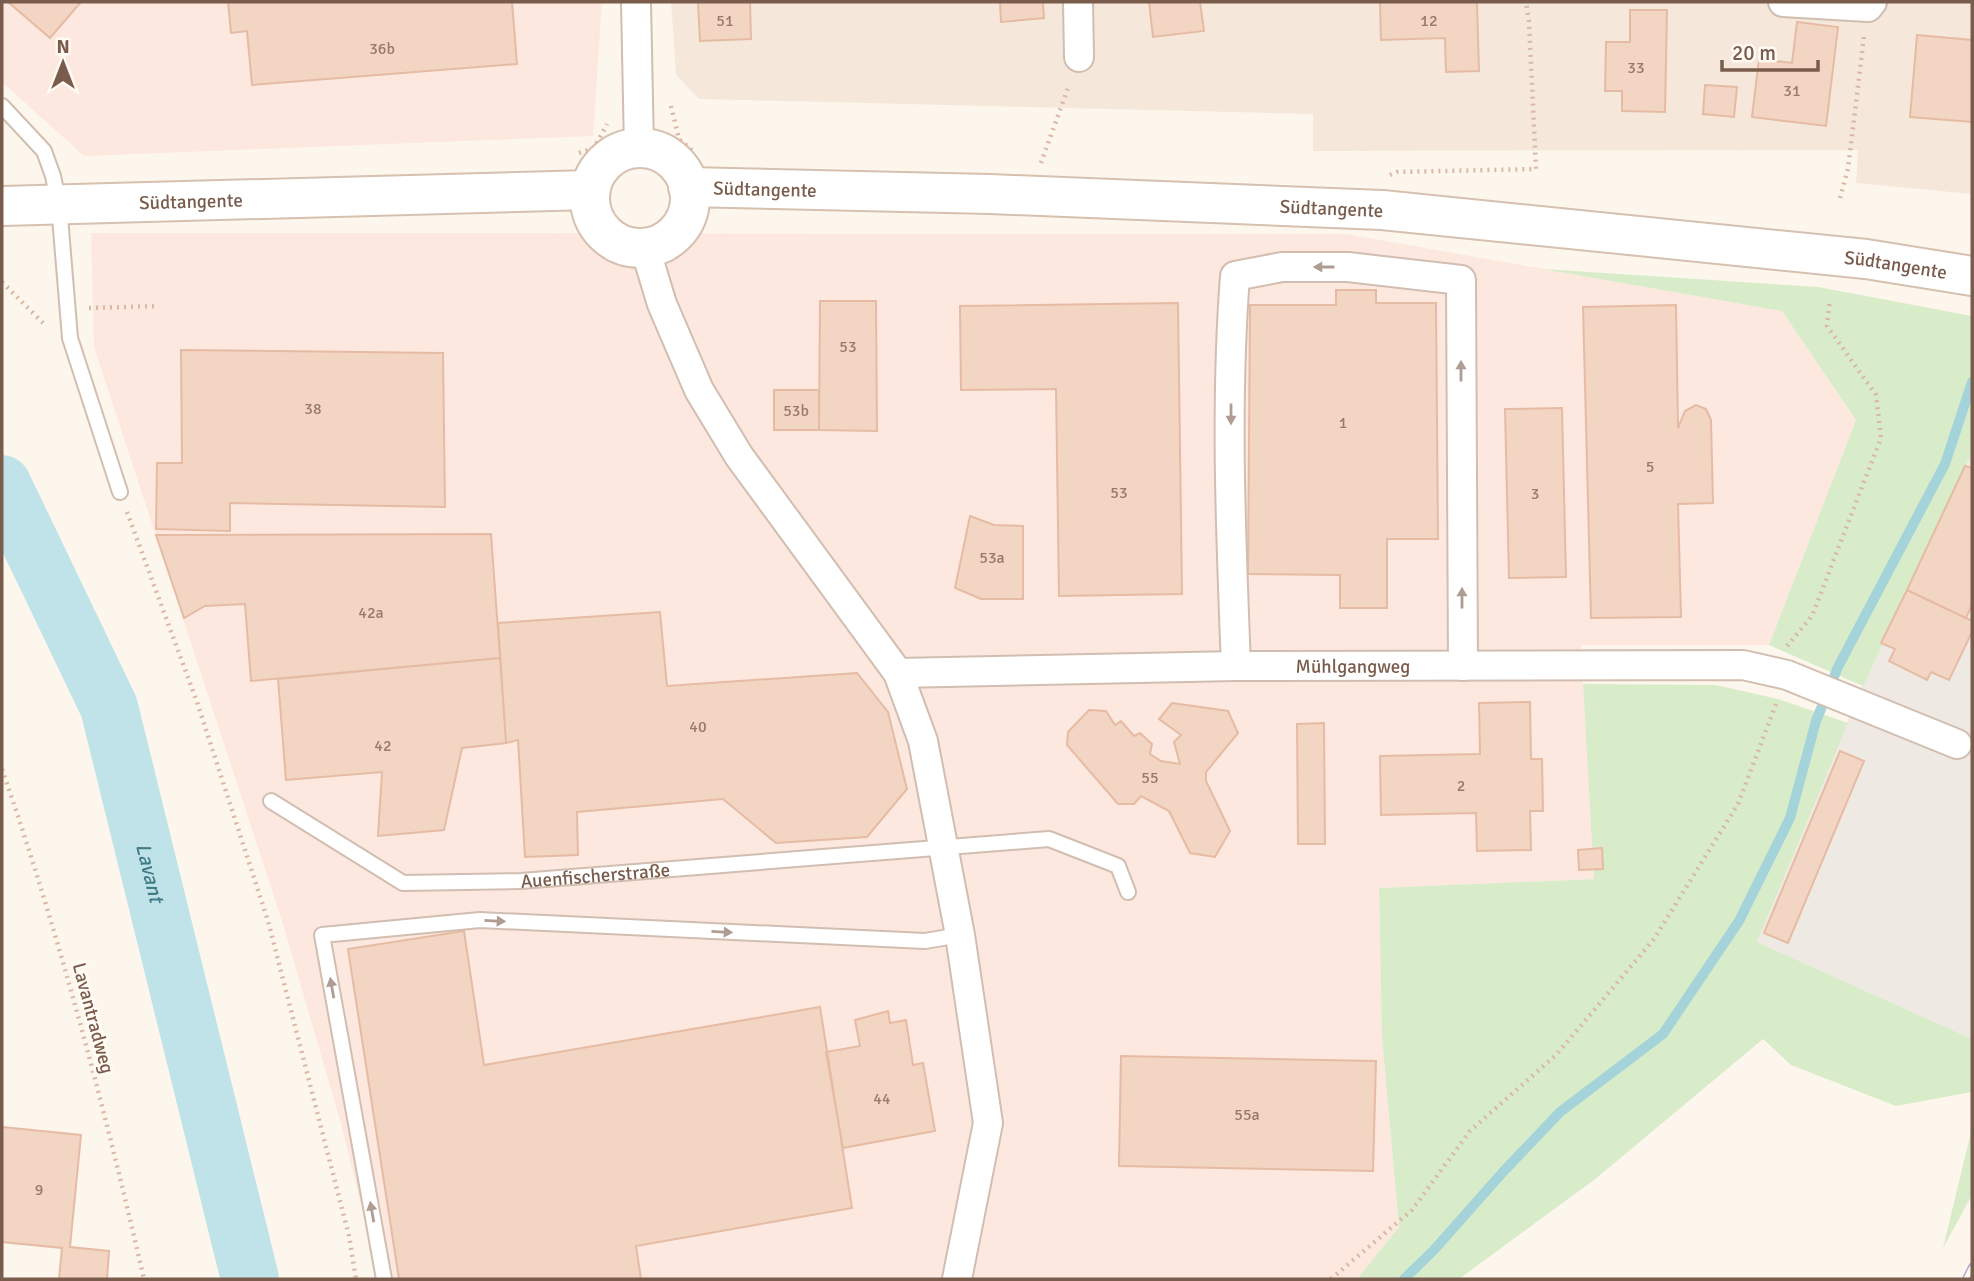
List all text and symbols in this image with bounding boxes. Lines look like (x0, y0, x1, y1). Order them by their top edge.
house number: 51 (716, 11, 734, 31)
house number: 12 (1420, 11, 1438, 31)
north arrow (28, 28, 98, 98)
scale bar (1722, 28, 1818, 72)
text: N (56, 35, 70, 59)
house number: 36b (369, 39, 395, 59)
text: 20 m (1732, 40, 1776, 66)
house number: 33 (1627, 58, 1645, 78)
house number: 31 (1783, 81, 1801, 101)
street label: Südtangente (713, 177, 817, 203)
street label: Südtangente (139, 188, 243, 215)
street label: Südtangente (1279, 195, 1384, 223)
street label: Südtangente (1843, 246, 1949, 285)
one-way arrow (1313, 261, 1335, 273)
house number: 53 (839, 337, 857, 357)
one-way arrow (1455, 359, 1467, 381)
house number: 38 (304, 399, 322, 419)
house number: 53b (783, 401, 809, 421)
one-way arrow (1225, 403, 1237, 425)
house number: 1 (1339, 413, 1347, 433)
house number: 5 (1646, 457, 1654, 477)
house number: 53 (1110, 483, 1128, 503)
house number: 3 (1531, 484, 1539, 504)
house number: 53a (979, 548, 1005, 568)
one-way arrow (1456, 587, 1468, 609)
house number: 42a (358, 603, 384, 623)
street label: Mühlgangweg (1296, 655, 1410, 679)
house number: 40 (689, 717, 707, 737)
house number: 42 (374, 736, 392, 756)
house number: 55 (1141, 768, 1159, 788)
house number: 2 (1457, 776, 1465, 796)
water label: Lavant (130, 840, 170, 908)
street label: Auenfischerstraße (520, 858, 671, 894)
one-way arrow (484, 915, 506, 926)
one-way arrow (711, 926, 733, 937)
street label: Lavantradweg (67, 960, 119, 1076)
one-way arrow (326, 977, 337, 999)
house number: 44 (873, 1089, 891, 1109)
house number: 55a (1234, 1105, 1260, 1125)
house number: 9 (35, 1180, 43, 1200)
one-way arrow (366, 1201, 377, 1223)

